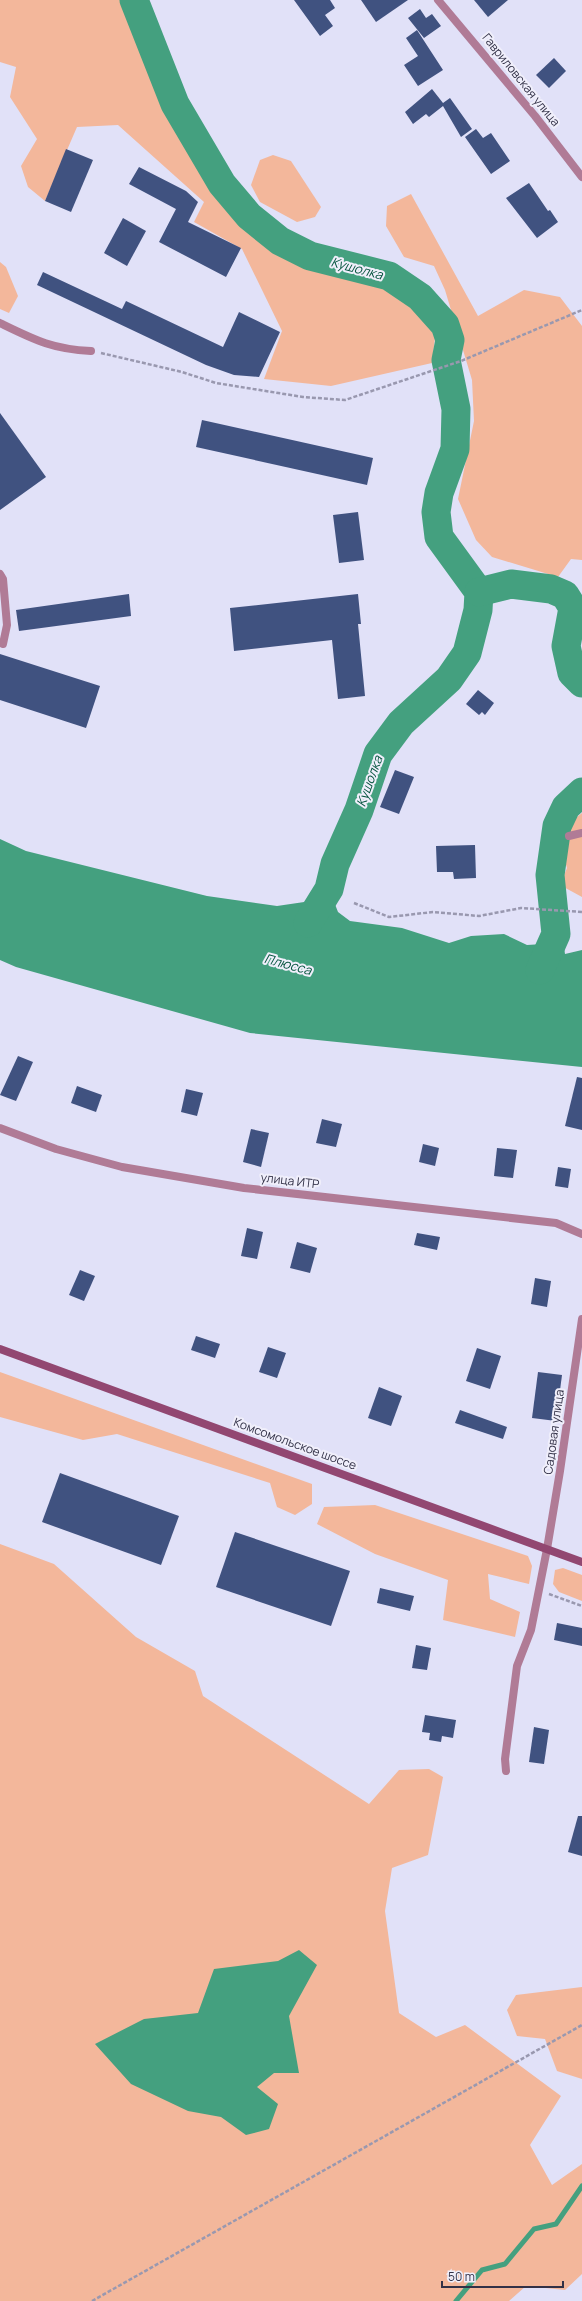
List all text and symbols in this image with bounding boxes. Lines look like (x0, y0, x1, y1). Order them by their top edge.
street label: Гавриловская улица (479, 30, 564, 130)
water label: Кушолка (329, 252, 386, 284)
water label: Кушолка (352, 752, 387, 809)
water label: Плюсса (262, 949, 314, 979)
street label: улица ИТР (260, 1168, 320, 1193)
street label: Садовая улица (539, 1388, 568, 1475)
street label: Комсомольское шоссе (231, 1413, 359, 1474)
scale bar (442, 2263, 563, 2289)
text: 50 m (448, 2268, 475, 2285)

